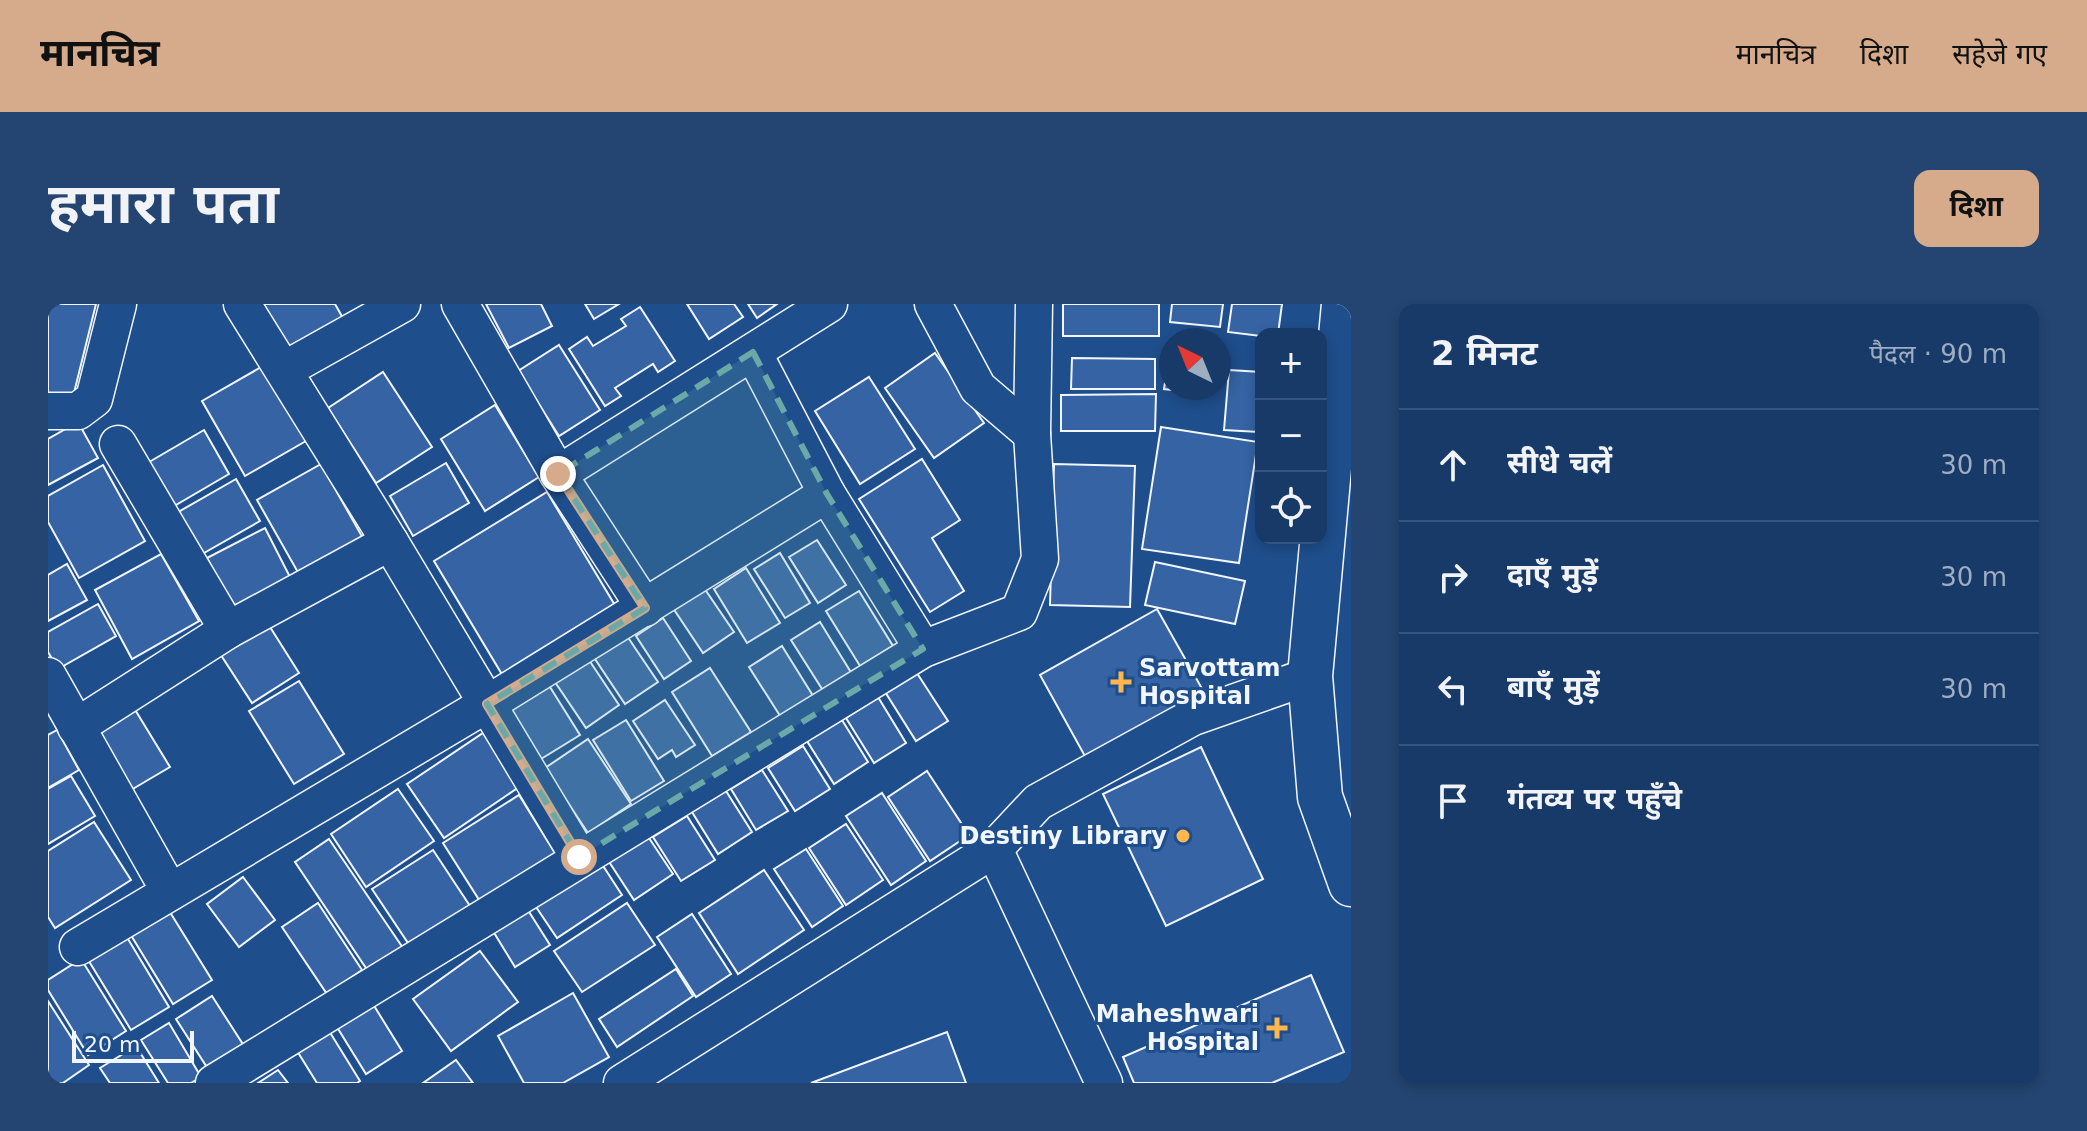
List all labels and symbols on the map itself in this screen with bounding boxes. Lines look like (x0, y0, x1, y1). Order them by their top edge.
north arrow (1159, 328, 1231, 400)
route end (540, 456, 576, 492)
place label: Sarvottam Hospital (1139, 654, 1281, 710)
marker: Sarvottam Hospital (1110, 671, 1132, 693)
place label: Destiny Library (960, 822, 1167, 850)
marker: Destiny Library (1174, 827, 1192, 845)
route start (561, 839, 597, 875)
place label: Maheshwari Hospital (1096, 1000, 1259, 1056)
marker: Maheshwari Hospital (1266, 1017, 1288, 1039)
scale bar (72, 1027, 194, 1063)

